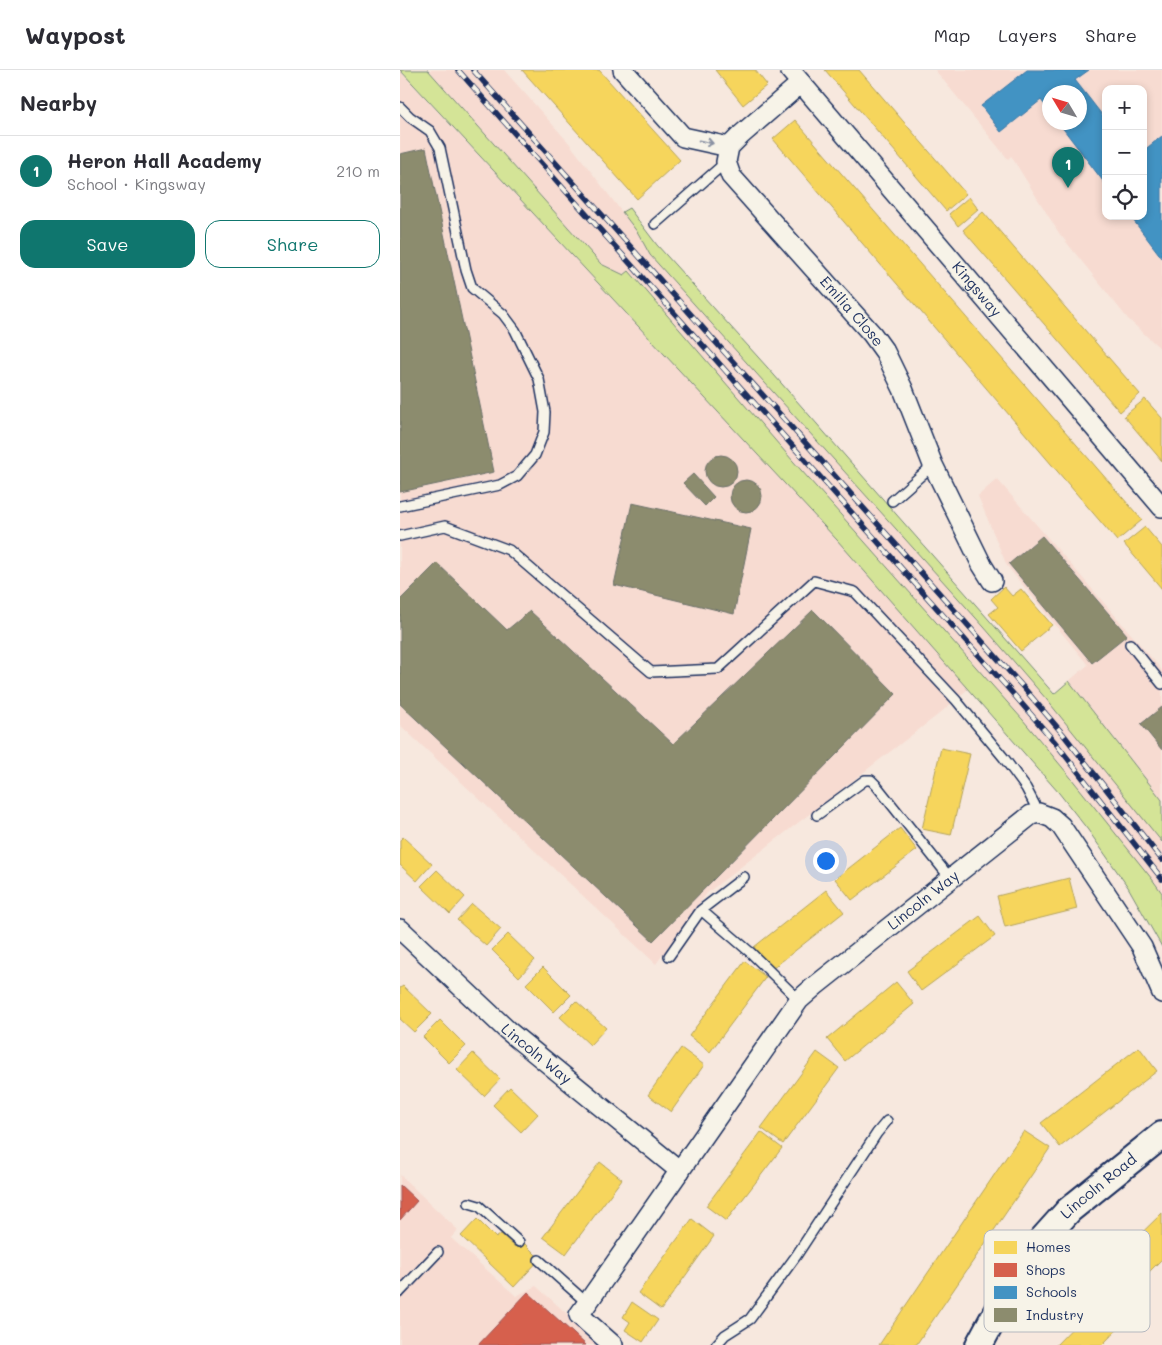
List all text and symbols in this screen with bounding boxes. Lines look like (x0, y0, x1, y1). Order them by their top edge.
text: Waypost (25, 19, 126, 50)
text: Map (934, 23, 970, 47)
text: Layers (998, 23, 1057, 47)
text: Share (1085, 23, 1137, 47)
north arrow (1042, 85, 1087, 130)
map controls (1102, 85, 1147, 220)
button: + (1102, 85, 1147, 130)
text: Nearby (20, 89, 97, 116)
button: − (1102, 130, 1147, 175)
one-way arrow (698, 138, 714, 147)
pin: 1 (1052, 147, 1084, 188)
text: Heron Hall Academy (67, 148, 262, 173)
text: 1 (32, 160, 40, 181)
text: 210 m (336, 160, 380, 181)
text: School · Kingsway (67, 173, 206, 194)
button: locate (1102, 175, 1147, 220)
button: Save (20, 220, 195, 268)
button: Share (205, 220, 380, 268)
street label: Kingsway (948, 257, 1007, 321)
street label: Emilia Close (816, 271, 889, 350)
your location (813, 848, 839, 874)
street label: Lincoln Way (883, 865, 963, 934)
street label: Lincoln Way (497, 1019, 577, 1088)
street label: Lincoln Road (1055, 1149, 1140, 1222)
legend (984, 1230, 1150, 1332)
text: Homes (1026, 1237, 1071, 1256)
text: Shops (1026, 1260, 1066, 1279)
text: Schools (1026, 1282, 1077, 1301)
text: Industry (1026, 1305, 1084, 1324)

